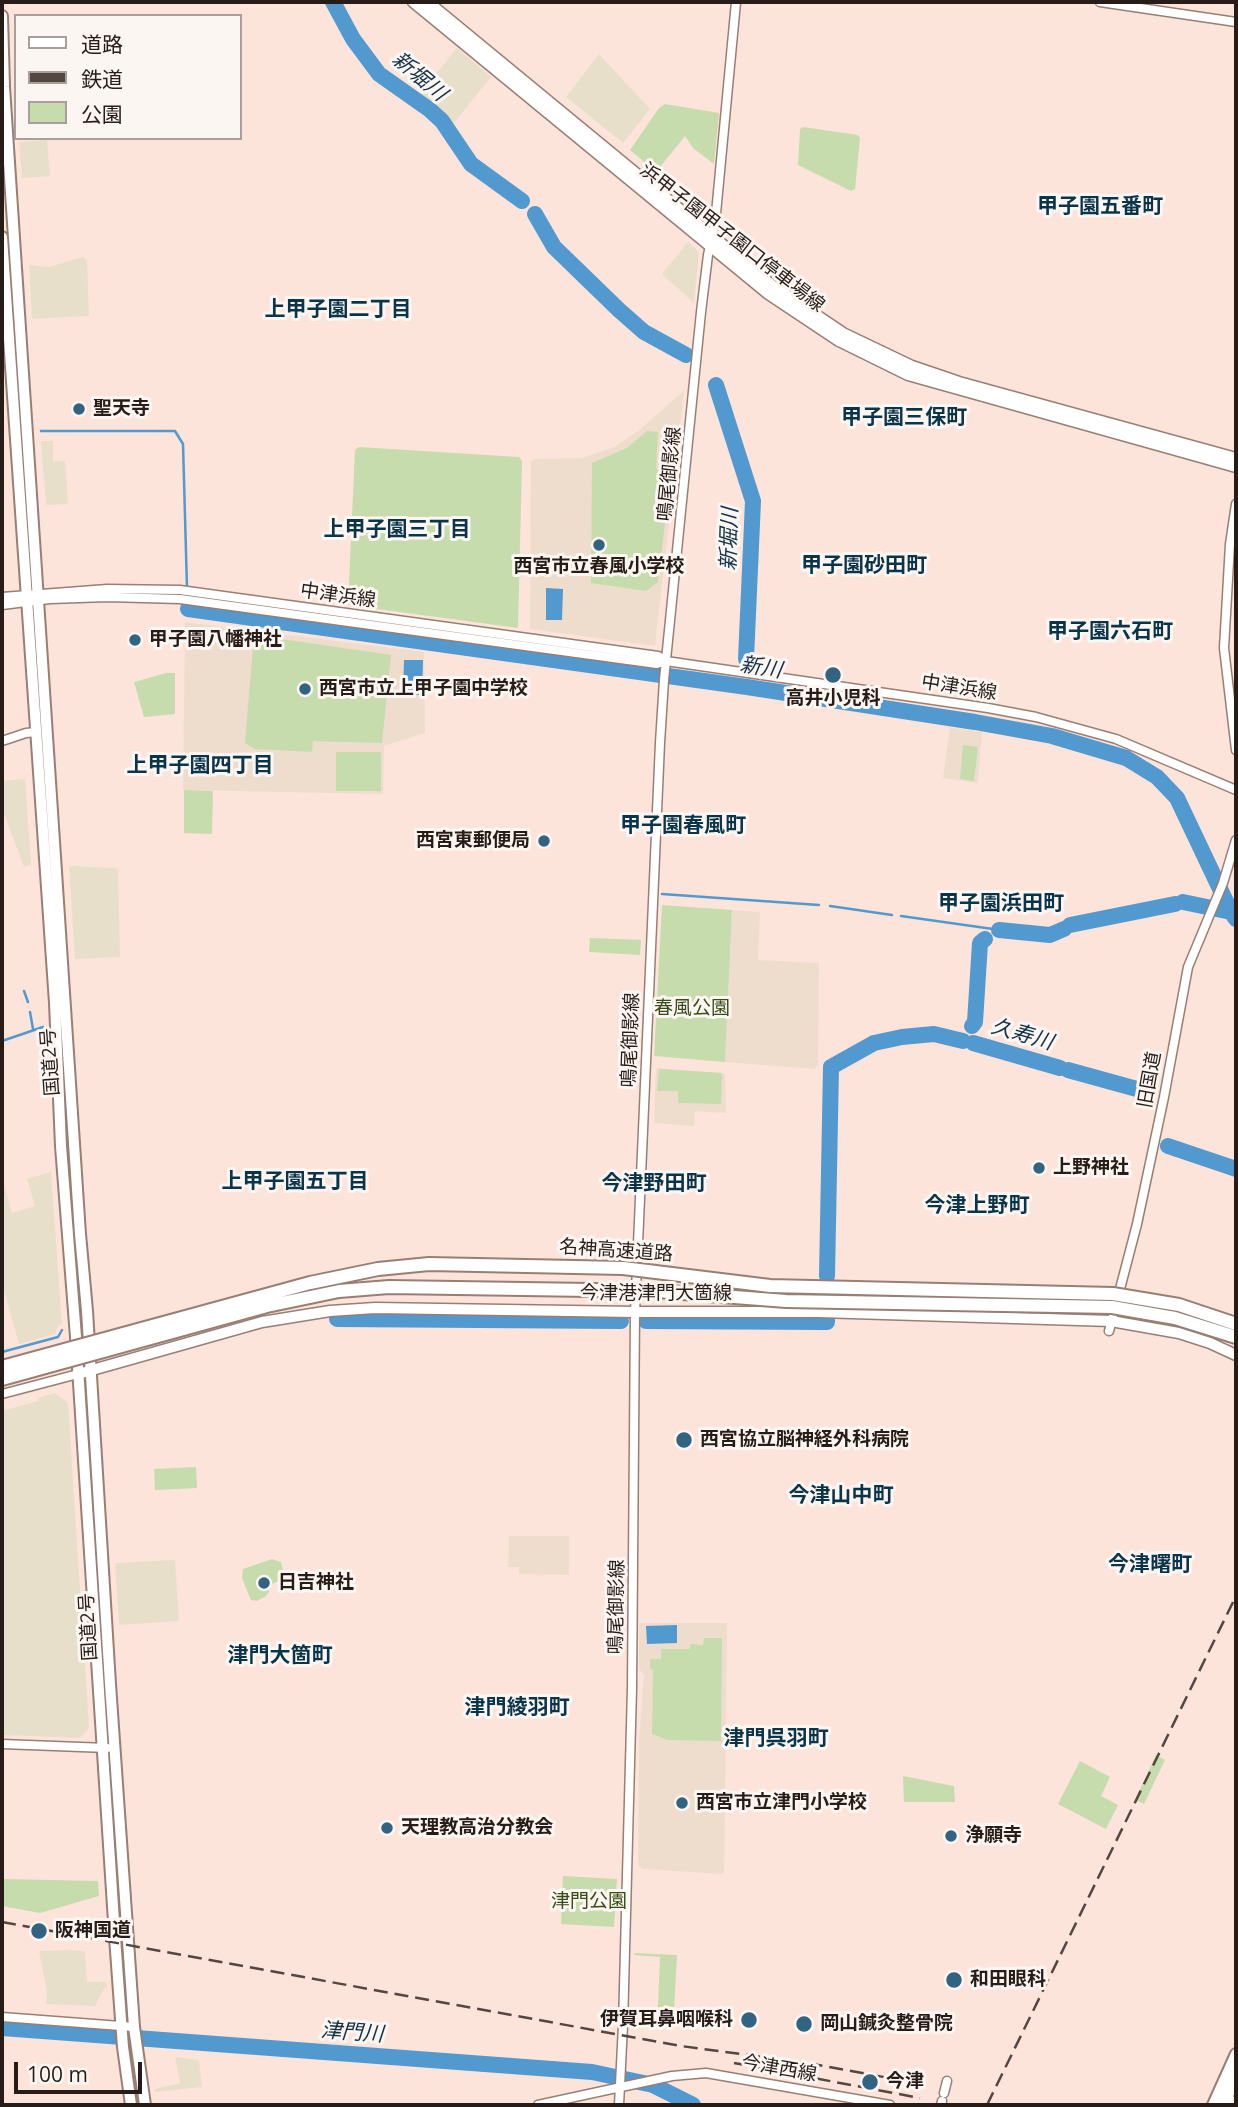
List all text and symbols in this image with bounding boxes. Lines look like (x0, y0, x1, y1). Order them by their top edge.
legend (14, 14, 242, 140)
text: 道路 (81, 30, 123, 58)
water label: 新堀川 (387, 47, 451, 107)
text: 鉄道 (81, 65, 123, 93)
text: 公園 (81, 100, 123, 128)
street label: 浜甲子園甲子園口停車場線 (635, 159, 829, 317)
district label: 甲子園五番町 (1037, 194, 1163, 220)
district label: 上甲子園二丁目 (265, 297, 411, 323)
place label: 聖天寺 (93, 398, 150, 420)
marker: 聖天寺 (71, 401, 87, 417)
district label: 甲子園三保町 (841, 405, 967, 431)
street label: 鳴尾御影線 (654, 426, 686, 522)
water label: 新堀川 (716, 507, 744, 571)
district label: 上甲子園三丁目 (324, 517, 470, 543)
marker: 西宮市立春風小学校 (591, 537, 607, 553)
district label: 甲子園砂田町 (801, 553, 927, 579)
place label: 西宮市立春風小学校 (514, 556, 684, 578)
street label: 中津浜線 (299, 579, 377, 613)
district label: 甲子園六石町 (1047, 619, 1173, 645)
place label: 甲子園八幡神社 (149, 629, 282, 651)
marker: 甲子園八幡神社 (127, 632, 143, 648)
water label: 新川 (738, 652, 784, 684)
marker: 高井小児科 (823, 665, 843, 685)
street label: 中津浜線 (920, 671, 998, 705)
place label: 西宮市立上甲子園中学校 (319, 678, 528, 700)
marker: 西宮市立上甲子園中学校 (297, 681, 313, 697)
place label: 高井小児科 (786, 688, 880, 710)
district label: 上甲子園四丁目 (127, 753, 273, 779)
district label: 甲子園春風町 (620, 813, 746, 839)
place label: 西宮東郵便局 (416, 830, 530, 852)
marker: 西宮東郵便局 (536, 833, 552, 849)
district label: 甲子園浜田町 (938, 891, 1064, 917)
street label: 鳴尾御影線 (618, 992, 644, 1088)
park label: 春風公園 (654, 998, 730, 1020)
water label: 久寿川 (988, 1014, 1056, 1056)
street label: 国道2号 (37, 1027, 65, 1097)
street label: 旧国道 (1134, 1050, 1166, 1110)
place label: 上野神社 (1053, 1157, 1129, 1179)
marker: 上野神社 (1031, 1160, 1047, 1176)
district label: 上甲子園五丁目 (222, 1169, 368, 1195)
district label: 今津野田町 (602, 1171, 706, 1197)
district label: 今津上野町 (925, 1193, 1029, 1219)
street label: 名神高速道路 (558, 1236, 674, 1266)
street label: 今津港津門大箇線 (580, 1283, 732, 1305)
place label: 西宮協立脳神経外科病院 (700, 1429, 909, 1451)
marker: 西宮協立脳神経外科病院 (674, 1430, 694, 1450)
district label: 今津山中町 (789, 1483, 893, 1509)
district label: 今津曙町 (1108, 1552, 1192, 1578)
street label: 鳴尾御影線 (605, 1559, 629, 1655)
place label: 日吉神社 (278, 1572, 354, 1594)
marker: 日吉神社 (256, 1575, 272, 1591)
street label: 国道2号 (76, 1593, 102, 1661)
district label: 津門大箇町 (228, 1643, 332, 1669)
district label: 津門綾羽町 (465, 1695, 569, 1721)
district label: 津門呉羽町 (724, 1726, 828, 1752)
place label: 西宮市立津門小学校 (696, 1792, 867, 1814)
marker: 西宮市立津門小学校 (674, 1795, 690, 1811)
place label: 天理教高治分教会 (401, 1817, 553, 1839)
marker: 天理教高治分教会 (379, 1820, 395, 1836)
place label: 浄願寺 (965, 1825, 1022, 1847)
marker: 浄願寺 (943, 1828, 959, 1844)
park label: 津門公園 (551, 1891, 627, 1913)
place label: 阪神国道 (55, 1920, 131, 1942)
marker: 阪神国道 (29, 1921, 49, 1941)
place label: 和田眼科 (970, 1969, 1046, 1991)
marker: 和田眼科 (944, 1970, 964, 1990)
place label: 伊賀耳鼻咽喉科 (600, 2009, 733, 2031)
marker: 伊賀耳鼻咽喉科 (739, 2010, 759, 2030)
place label: 岡山鍼灸整骨院 (820, 2013, 953, 2035)
marker: 岡山鍼灸整骨院 (794, 2014, 814, 2034)
water label: 津門川 (320, 2018, 384, 2048)
scale bar (18, 2048, 145, 2092)
street label: 今津西線 (740, 2051, 818, 2087)
text: 100 m (27, 2060, 88, 2088)
place label: 今津 (886, 2071, 924, 2093)
marker: 今津 (860, 2072, 880, 2092)

